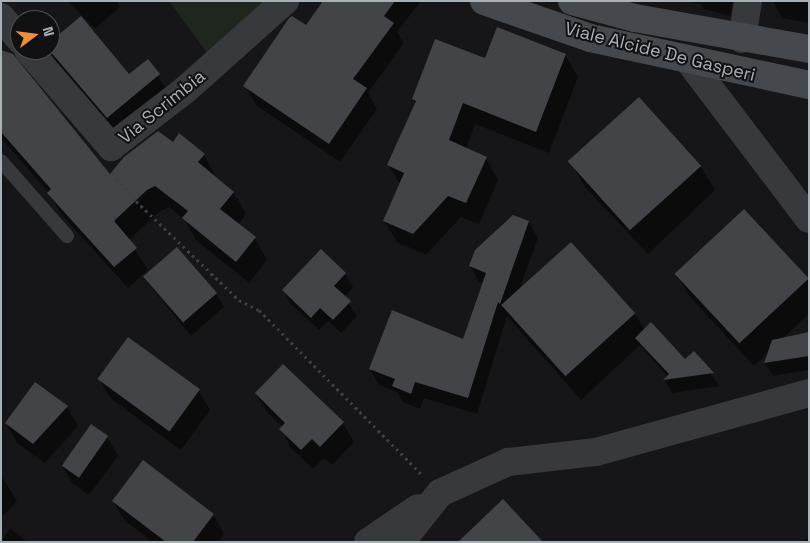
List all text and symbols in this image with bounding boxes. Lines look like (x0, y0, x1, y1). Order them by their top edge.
north arrow (10, 10, 60, 60)
street label: Viale Alcide De Gasperi (562, 18, 758, 86)
text: N (39, 25, 58, 38)
street label: Via Scrimbia (114, 65, 210, 149)

